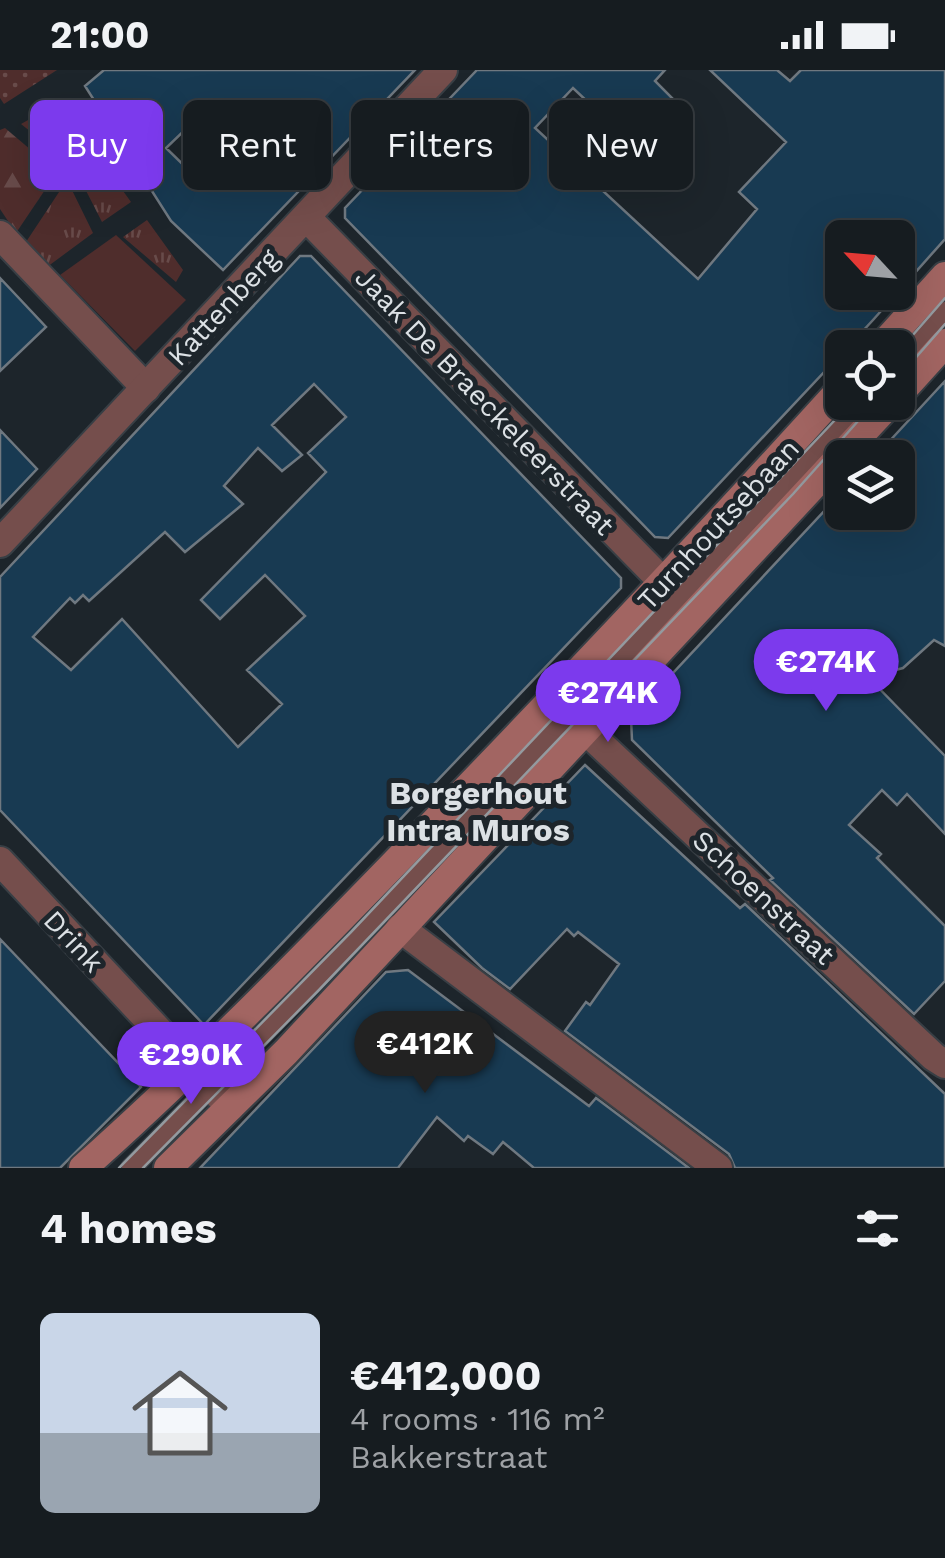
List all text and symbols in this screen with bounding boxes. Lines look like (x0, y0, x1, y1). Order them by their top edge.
text: 21:00 (50, 13, 149, 57)
chip: Buy (30, 100, 163, 190)
chip: Rent (183, 100, 331, 190)
chip: Filters (351, 100, 529, 190)
chip: New (549, 100, 693, 190)
north arrow (825, 220, 915, 310)
map controls (825, 220, 915, 530)
street label: Kattenberg (161, 242, 286, 373)
street label: Jaak De Braeckeleerstraat (348, 261, 621, 542)
button: locate (825, 330, 915, 420)
street label: Turnhoutsebaan (631, 432, 806, 617)
button: layers (825, 440, 915, 530)
pin: €274K (756, 629, 896, 714)
text: €274K (776, 642, 876, 680)
pin: €274K (538, 660, 678, 745)
text: €274K (558, 673, 658, 711)
district label: Borgerhout Intra Muros (386, 774, 570, 849)
street label: Schoenstraat (686, 823, 842, 972)
street label: Drink (37, 904, 110, 979)
pin: €412K (355, 1011, 495, 1096)
pin: €290K (121, 1022, 261, 1107)
text: €412K (376, 1024, 474, 1062)
text: €290K (139, 1035, 243, 1073)
icon: filters (850, 1201, 905, 1256)
text: 4 homes (40, 1204, 217, 1253)
text: €412,000 (350, 1351, 542, 1400)
icon: home (120, 1353, 240, 1473)
text: 4 rooms · 116 m² (350, 1400, 605, 1438)
text: Bakkerstraat (350, 1438, 547, 1476)

